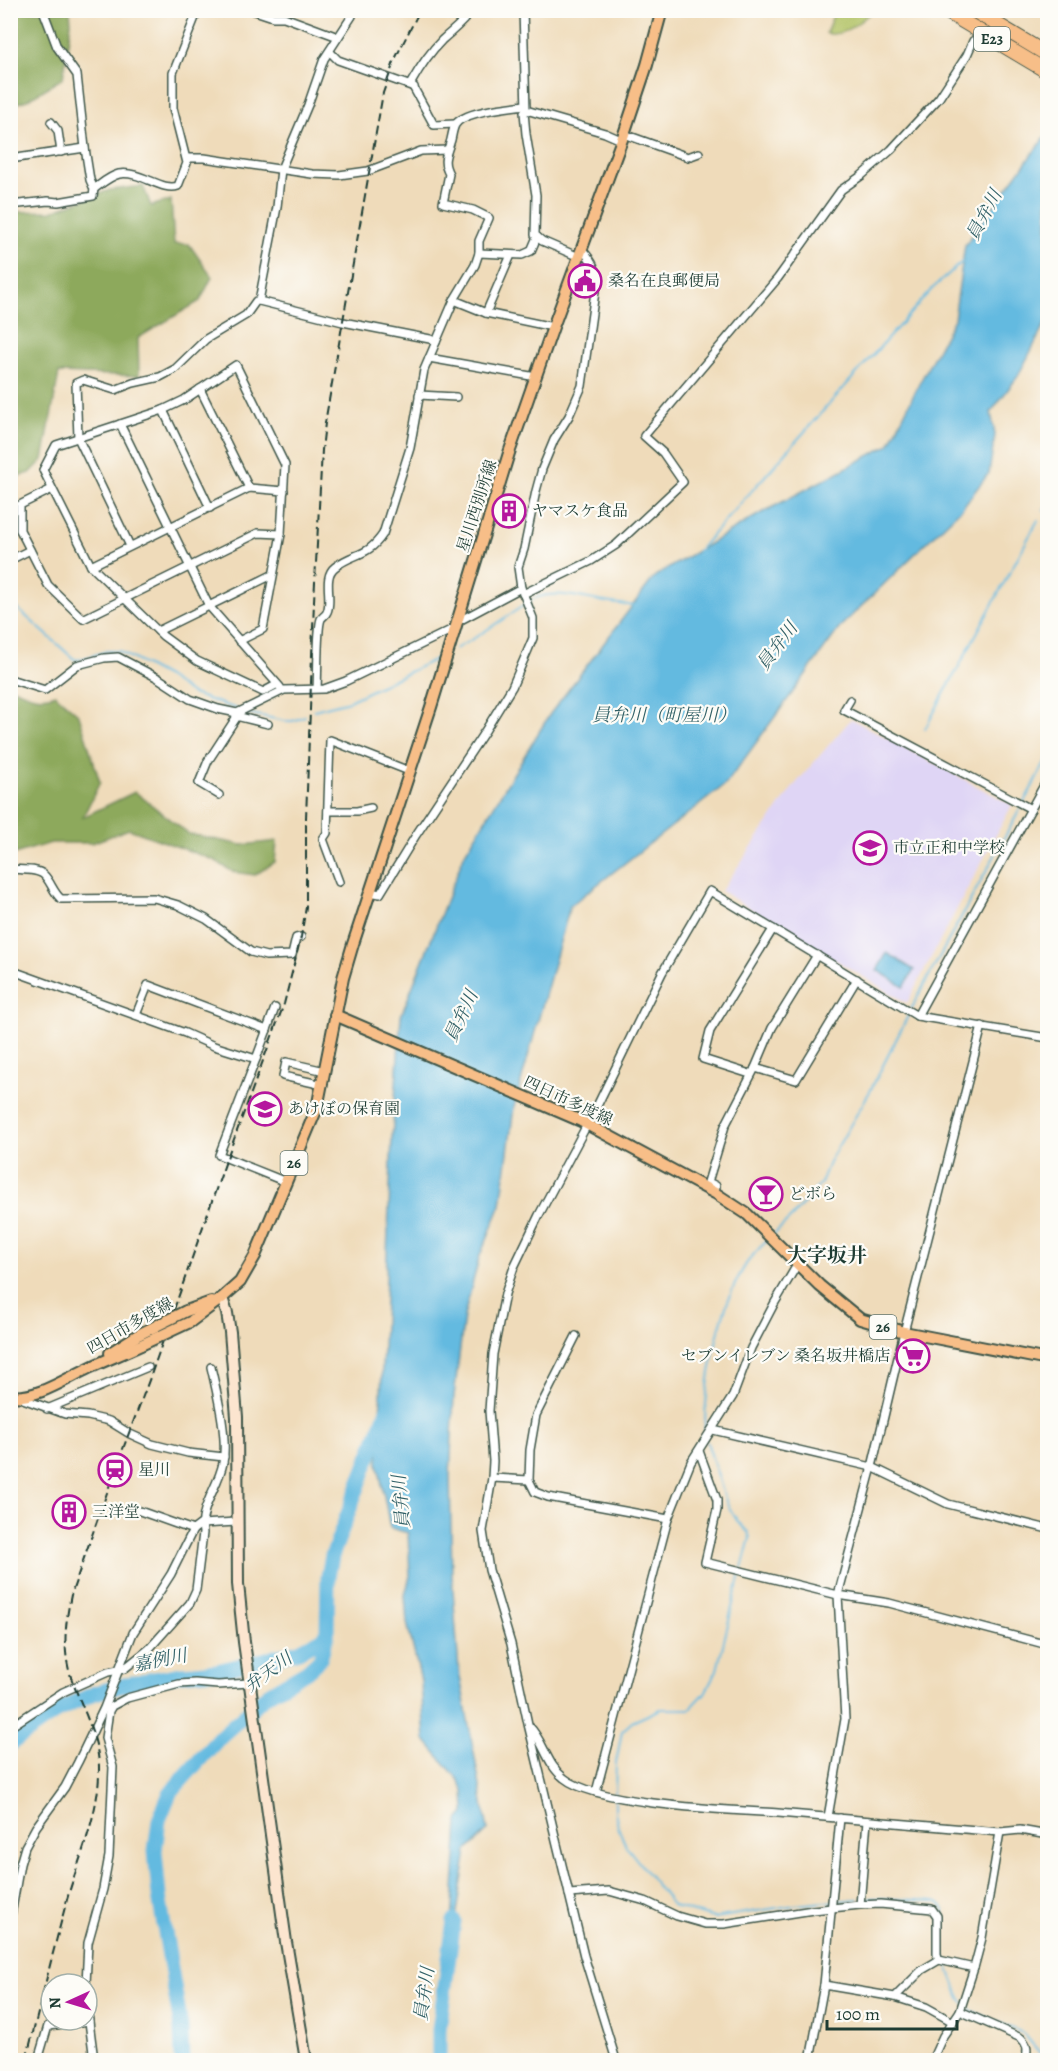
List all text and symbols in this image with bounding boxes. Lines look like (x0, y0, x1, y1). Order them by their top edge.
road number: E23 (974, 27, 1010, 51)
water label: 員弁川 (961, 184, 1008, 244)
public building icon: 桑名在良郵便局 (567, 263, 603, 299)
place label: 桑名在良郵便局 (608, 270, 720, 292)
street label: 星川西別所線 (452, 457, 502, 555)
building icon: ヤマスケ食品 (491, 493, 527, 529)
place label: ヤマスケ食品 (532, 500, 628, 522)
water label: 員弁川 (751, 616, 804, 675)
water label: 員弁川（町屋川） (592, 703, 736, 727)
school or university icon: 市立正和中学校 (852, 830, 888, 866)
place label: 市立正和中学校 (893, 837, 1005, 859)
water label: 員弁川 (439, 985, 484, 1046)
street label: 四日市多度線 (520, 1071, 616, 1131)
school or university icon: あけぼの保育園 (247, 1091, 283, 1127)
place label: あけぼの保育園 (288, 1098, 400, 1120)
road number: 26 (280, 1151, 308, 1175)
bar icon: どボら (748, 1176, 784, 1212)
place label: どボら (789, 1183, 837, 1205)
district label: 大字坂井 (787, 1242, 867, 1269)
street label: 四日市多度線 (83, 1292, 177, 1360)
road number: 26 (870, 1315, 896, 1339)
supermarket icon: セブンイレブン 桑名坂井橋店 (895, 1338, 931, 1374)
place label: セブンイレブン 桑名坂井橋店 (681, 1345, 890, 1367)
station icon: 星川 (97, 1452, 133, 1488)
place label: 星川 (138, 1459, 170, 1481)
water label: 員弁川 (387, 1472, 415, 1530)
building icon: 三洋堂 (51, 1494, 87, 1530)
place label: 三洋堂 (92, 1501, 140, 1523)
water label: 嘉例川 (131, 1643, 191, 1677)
water label: 弁天川 (239, 1645, 299, 1698)
water label: 員弁川 (408, 1964, 440, 2022)
north arrow (39, 1972, 99, 2032)
scale bar (827, 1993, 958, 2031)
text: N (44, 1996, 66, 2010)
text: 100 m (836, 2002, 880, 2026)

